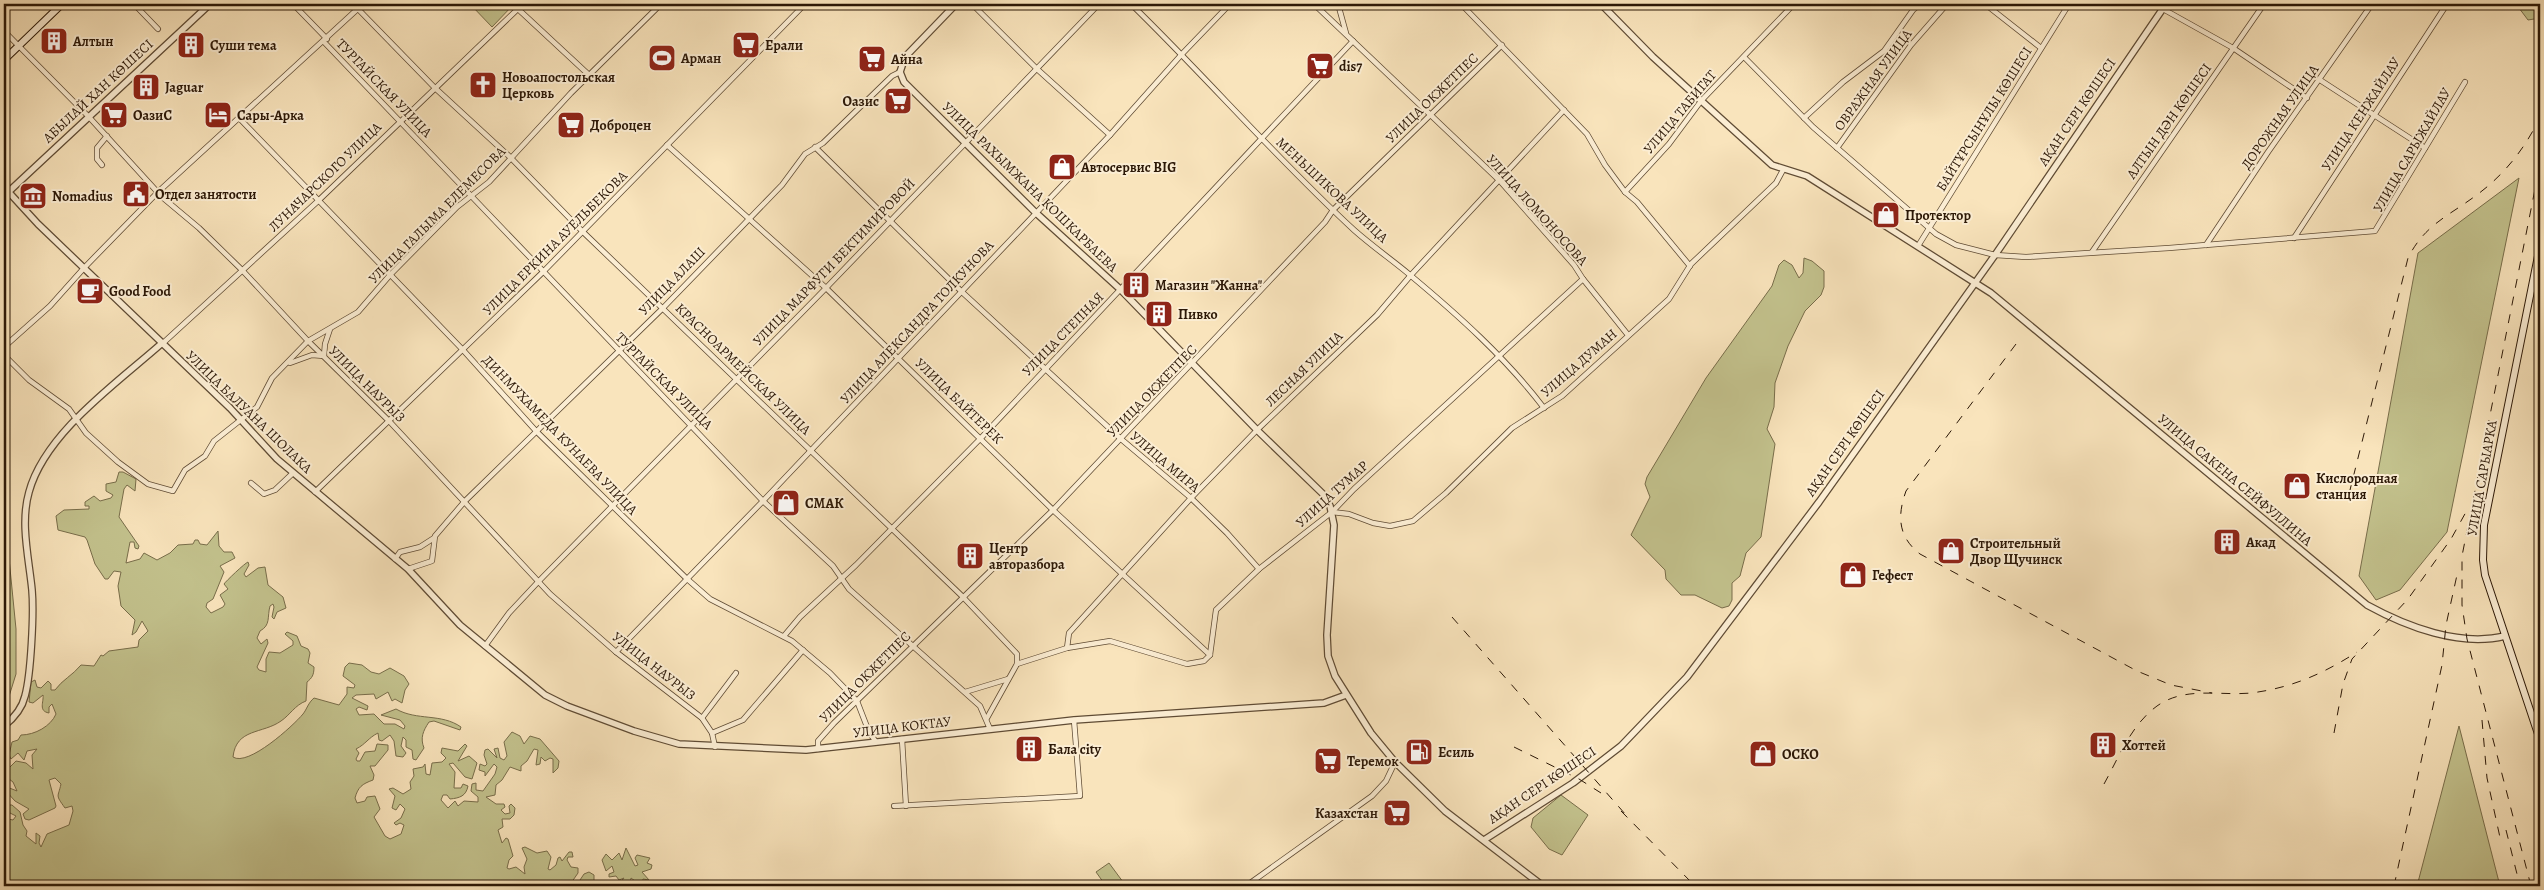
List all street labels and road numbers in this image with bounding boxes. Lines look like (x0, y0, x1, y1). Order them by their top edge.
street label: ОВРАЖНАЯ УЛИЦА (1830, 25, 1917, 135)
street label: ТУРГАЙСКАЯ УЛИЦА (332, 34, 437, 142)
street label: АБЫЛАЙ ХАН КӨШЕСІ (38, 35, 157, 148)
street label: БАЙТҰРСЫНҰЛЫ КӨШЕСІ (1932, 43, 2036, 195)
street label: УЛИЦА ОКЖЕТПЕС (1381, 49, 1483, 147)
street label: УЛИЦА КЕНЖАЙЛАУ (2317, 53, 2405, 175)
street label: АҚАН СЕРІ КӨШЕСІ (2033, 54, 2120, 170)
street label: АЛТЫН ДӘН КӨШЕСІ (2121, 60, 2216, 183)
street label: ДОРОЖНАЯ УЛИЦА (2237, 60, 2324, 173)
street label: УЛИЦА ТАБИГАТ (1639, 66, 1721, 158)
street label: УЛИЦА САРЫЖАЙЛАУ (2369, 84, 2455, 216)
street label: УЛИЦА РАХЫМЖАНА КОШКАРБАЕВА (938, 98, 1123, 277)
street label: ЛУНАЧАРСКОГО УЛИЦА (264, 117, 386, 236)
street label: МЕНЬШИКОВА УЛИЦА (1272, 133, 1393, 248)
street label: УЛИЦА ГАЛЫМА ЕЛЕМЕСОВА (364, 142, 510, 288)
street label: УЛИЦА ЛОМОНОСОВА (1482, 150, 1593, 270)
street label: УЛИЦА ЕРКИНА АУЕЛЬБЕКОВА (478, 166, 632, 320)
street label: УЛИЦА МАРФУГИ БЕКТИМИРОВОЙ (749, 174, 919, 350)
street label: УЛИЦА АЛЕКСАНДРА ТОЛКУНОВА (836, 236, 999, 408)
street label: УЛИЦА АЛАШ (634, 243, 710, 319)
street label: УЛИЦА СТЕПНАЯ (1018, 288, 1108, 380)
street label: КРАСНОАРМЕЙСКАЯ УЛИЦА (671, 299, 816, 440)
street label: УЛИЦА ДУМАН (1537, 324, 1621, 402)
street label: ЛЕСНАЯ УЛИЦА (1261, 326, 1348, 411)
street label: ТУРГАЙСКАЯ УЛИЦА (611, 328, 717, 434)
street label: УЛИЦА ОКЖЕТПЕС (1103, 340, 1201, 442)
street label: УЛИЦА НАУРЫЗ (324, 341, 410, 427)
street label: УЛИЦА БАЛУАНА ШОЛАКА (182, 346, 317, 478)
street label: ДИНМУХАМЕДА КУНАЕВА УЛИЦА (478, 351, 642, 520)
street label: УЛИЦА БАЙТЕРЕК (911, 354, 1007, 448)
street label: АҚАН СЕРІ КӨШЕСІ (1800, 386, 1889, 501)
street label: УЛИЦА САКЕНА СЕЙФУЛЛИНА (2154, 410, 2317, 551)
street label: УЛИЦА САРЫАРКА (2462, 418, 2502, 537)
street label: УЛИЦА МИРА (1126, 427, 1205, 497)
street label: УЛИЦА ТУМАР (1292, 456, 1373, 532)
street label: УЛИЦА НАУРЫЗ (608, 627, 700, 705)
street label: УЛИЦА ОКЖЕТПЕС (815, 627, 915, 727)
street label: УЛИЦА КОКТАУ (852, 712, 952, 742)
street label: АҚАН СЕРІ КӨШЕСІ (1484, 742, 1600, 829)

